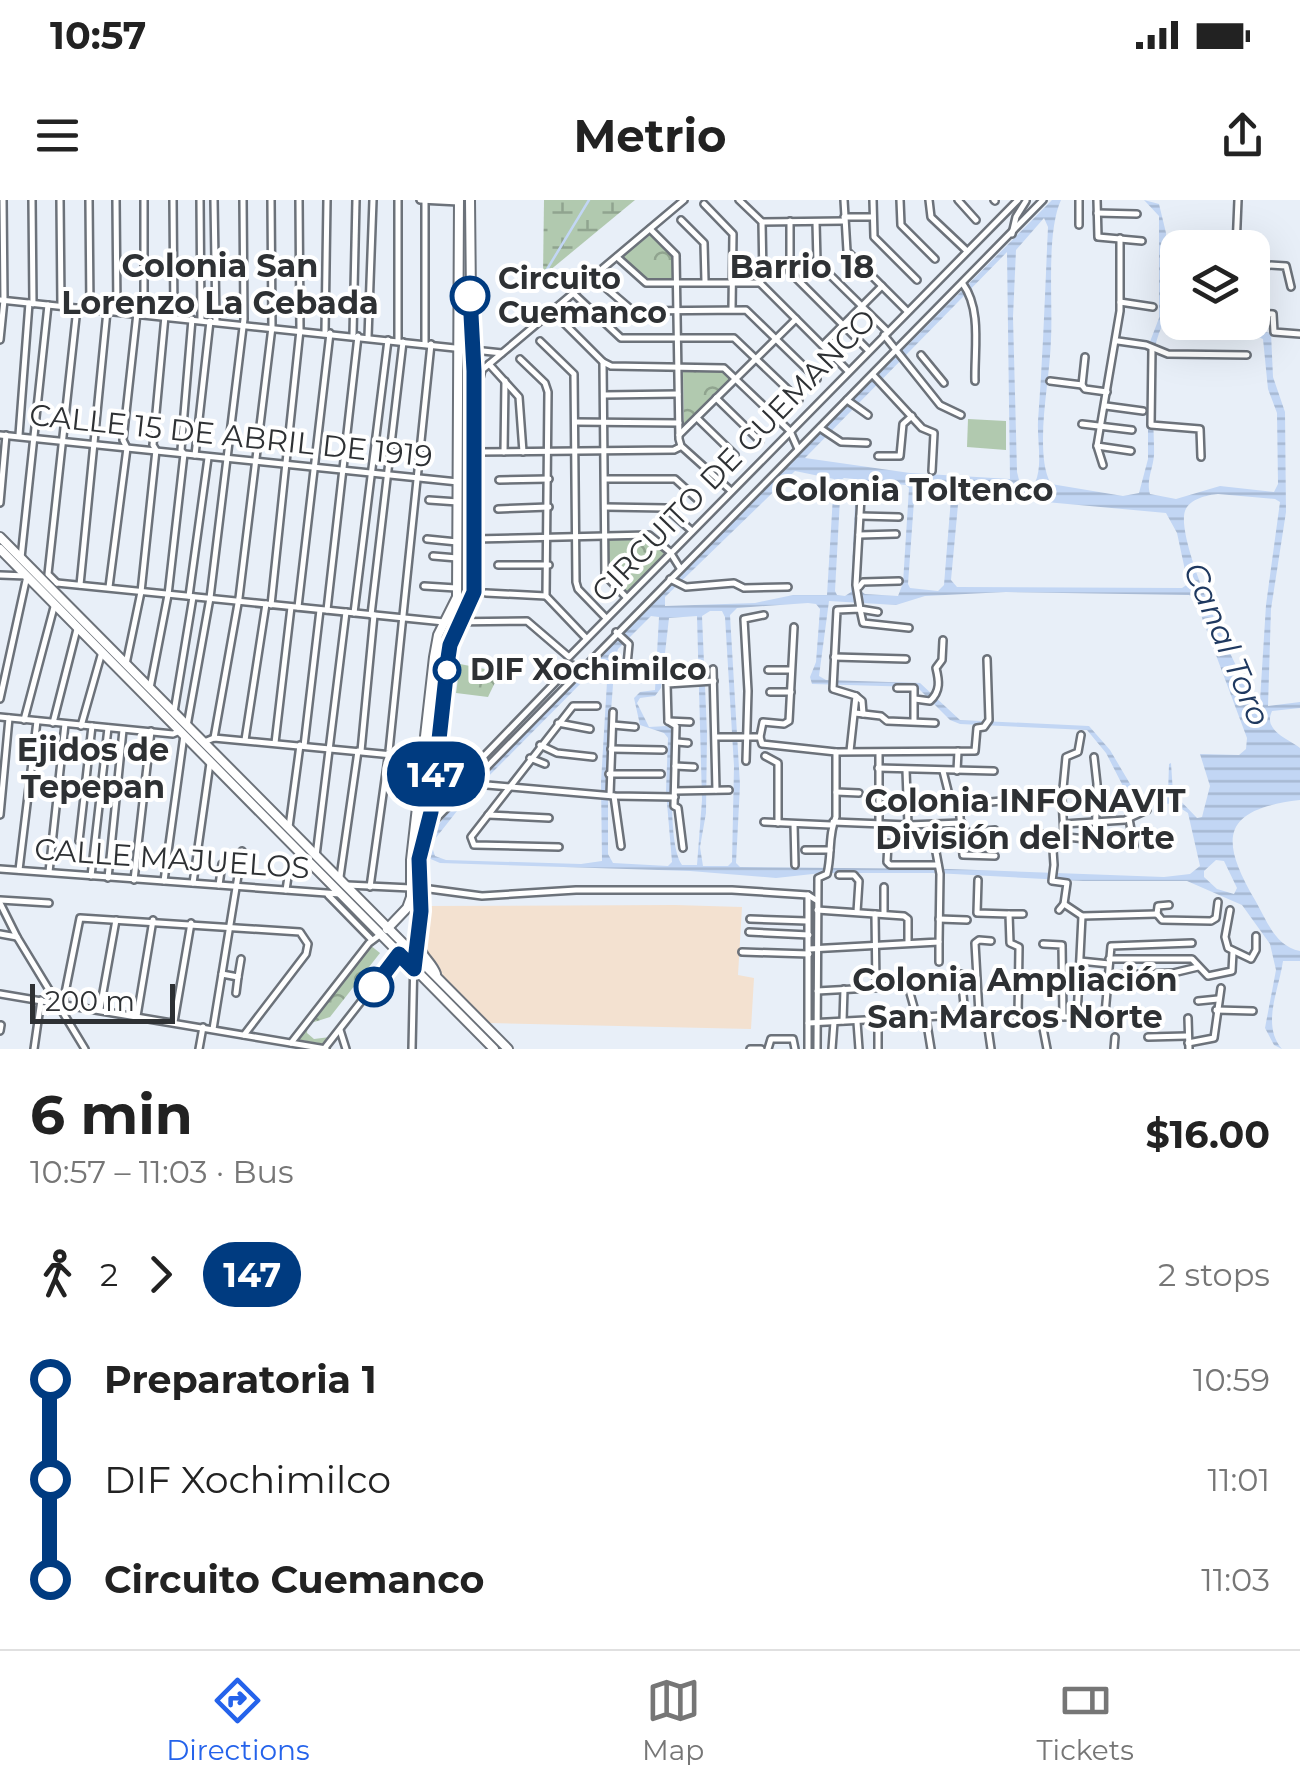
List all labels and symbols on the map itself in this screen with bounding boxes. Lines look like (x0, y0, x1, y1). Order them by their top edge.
district label: Colonia San Lorenzo La Cebada (61, 246, 379, 322)
district label: Barrio 18 (730, 247, 874, 286)
place label: Circuito Cuemanco (498, 260, 667, 331)
marker: Circuito Cuemanco (451, 277, 489, 315)
street label: CIRCUITO DE CUEMANCO (584, 301, 884, 610)
street label: CALLE 15 DE ABRIL DE 1919 (28, 396, 434, 475)
district label: Colonia Toltenco (775, 470, 1053, 509)
water label: Canal Toro (1176, 556, 1279, 731)
place label: DIF Xochimilco (470, 651, 707, 688)
marker: DIF Xochimilco (434, 657, 460, 683)
district label: Ejidos de Tepepan (17, 730, 169, 806)
line badge: 147 (378, 742, 494, 806)
district label: Colonia INFONAVIT División del Norte (864, 781, 1186, 857)
street label: CALLE MAJUELOS (33, 830, 311, 887)
district label: Colonia Ampliación San Marcos Norte (852, 960, 1178, 1036)
unlabelled marker (355, 968, 393, 1006)
scale bar (30, 979, 175, 1024)

